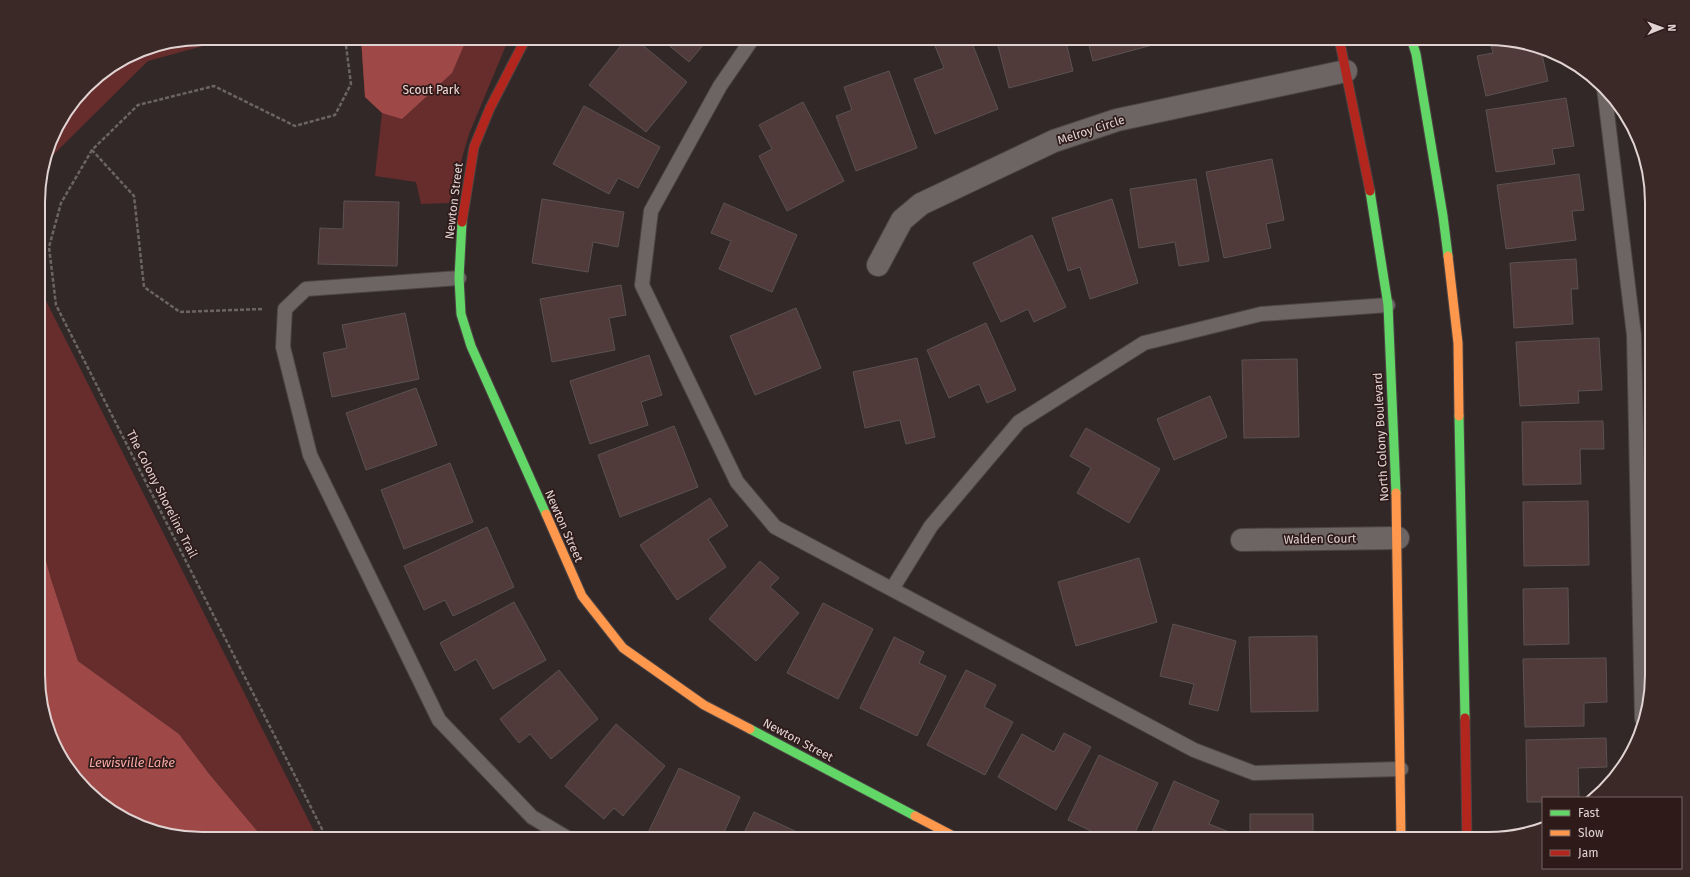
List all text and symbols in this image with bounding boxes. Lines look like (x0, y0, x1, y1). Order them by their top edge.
north arrow (1642, 8, 1682, 48)
text: N (1665, 24, 1678, 32)
park label: Scout Park (402, 83, 460, 97)
street label: Melroy Circle (1056, 113, 1126, 147)
street label: Newton Street (442, 161, 466, 240)
street label: North Colony Boulevard (1371, 372, 1391, 502)
street label: The Colony Shoreline Trail (124, 428, 201, 561)
street label: Newton Street (542, 488, 586, 565)
street label: Walden Court (1283, 531, 1357, 547)
street label: Newton Street (761, 716, 836, 765)
water label: Lewisville Lake (89, 755, 175, 770)
legend (1542, 797, 1682, 869)
text: Fast (1578, 806, 1600, 820)
text: Slow (1578, 826, 1604, 840)
text: Jam (1578, 846, 1598, 860)

